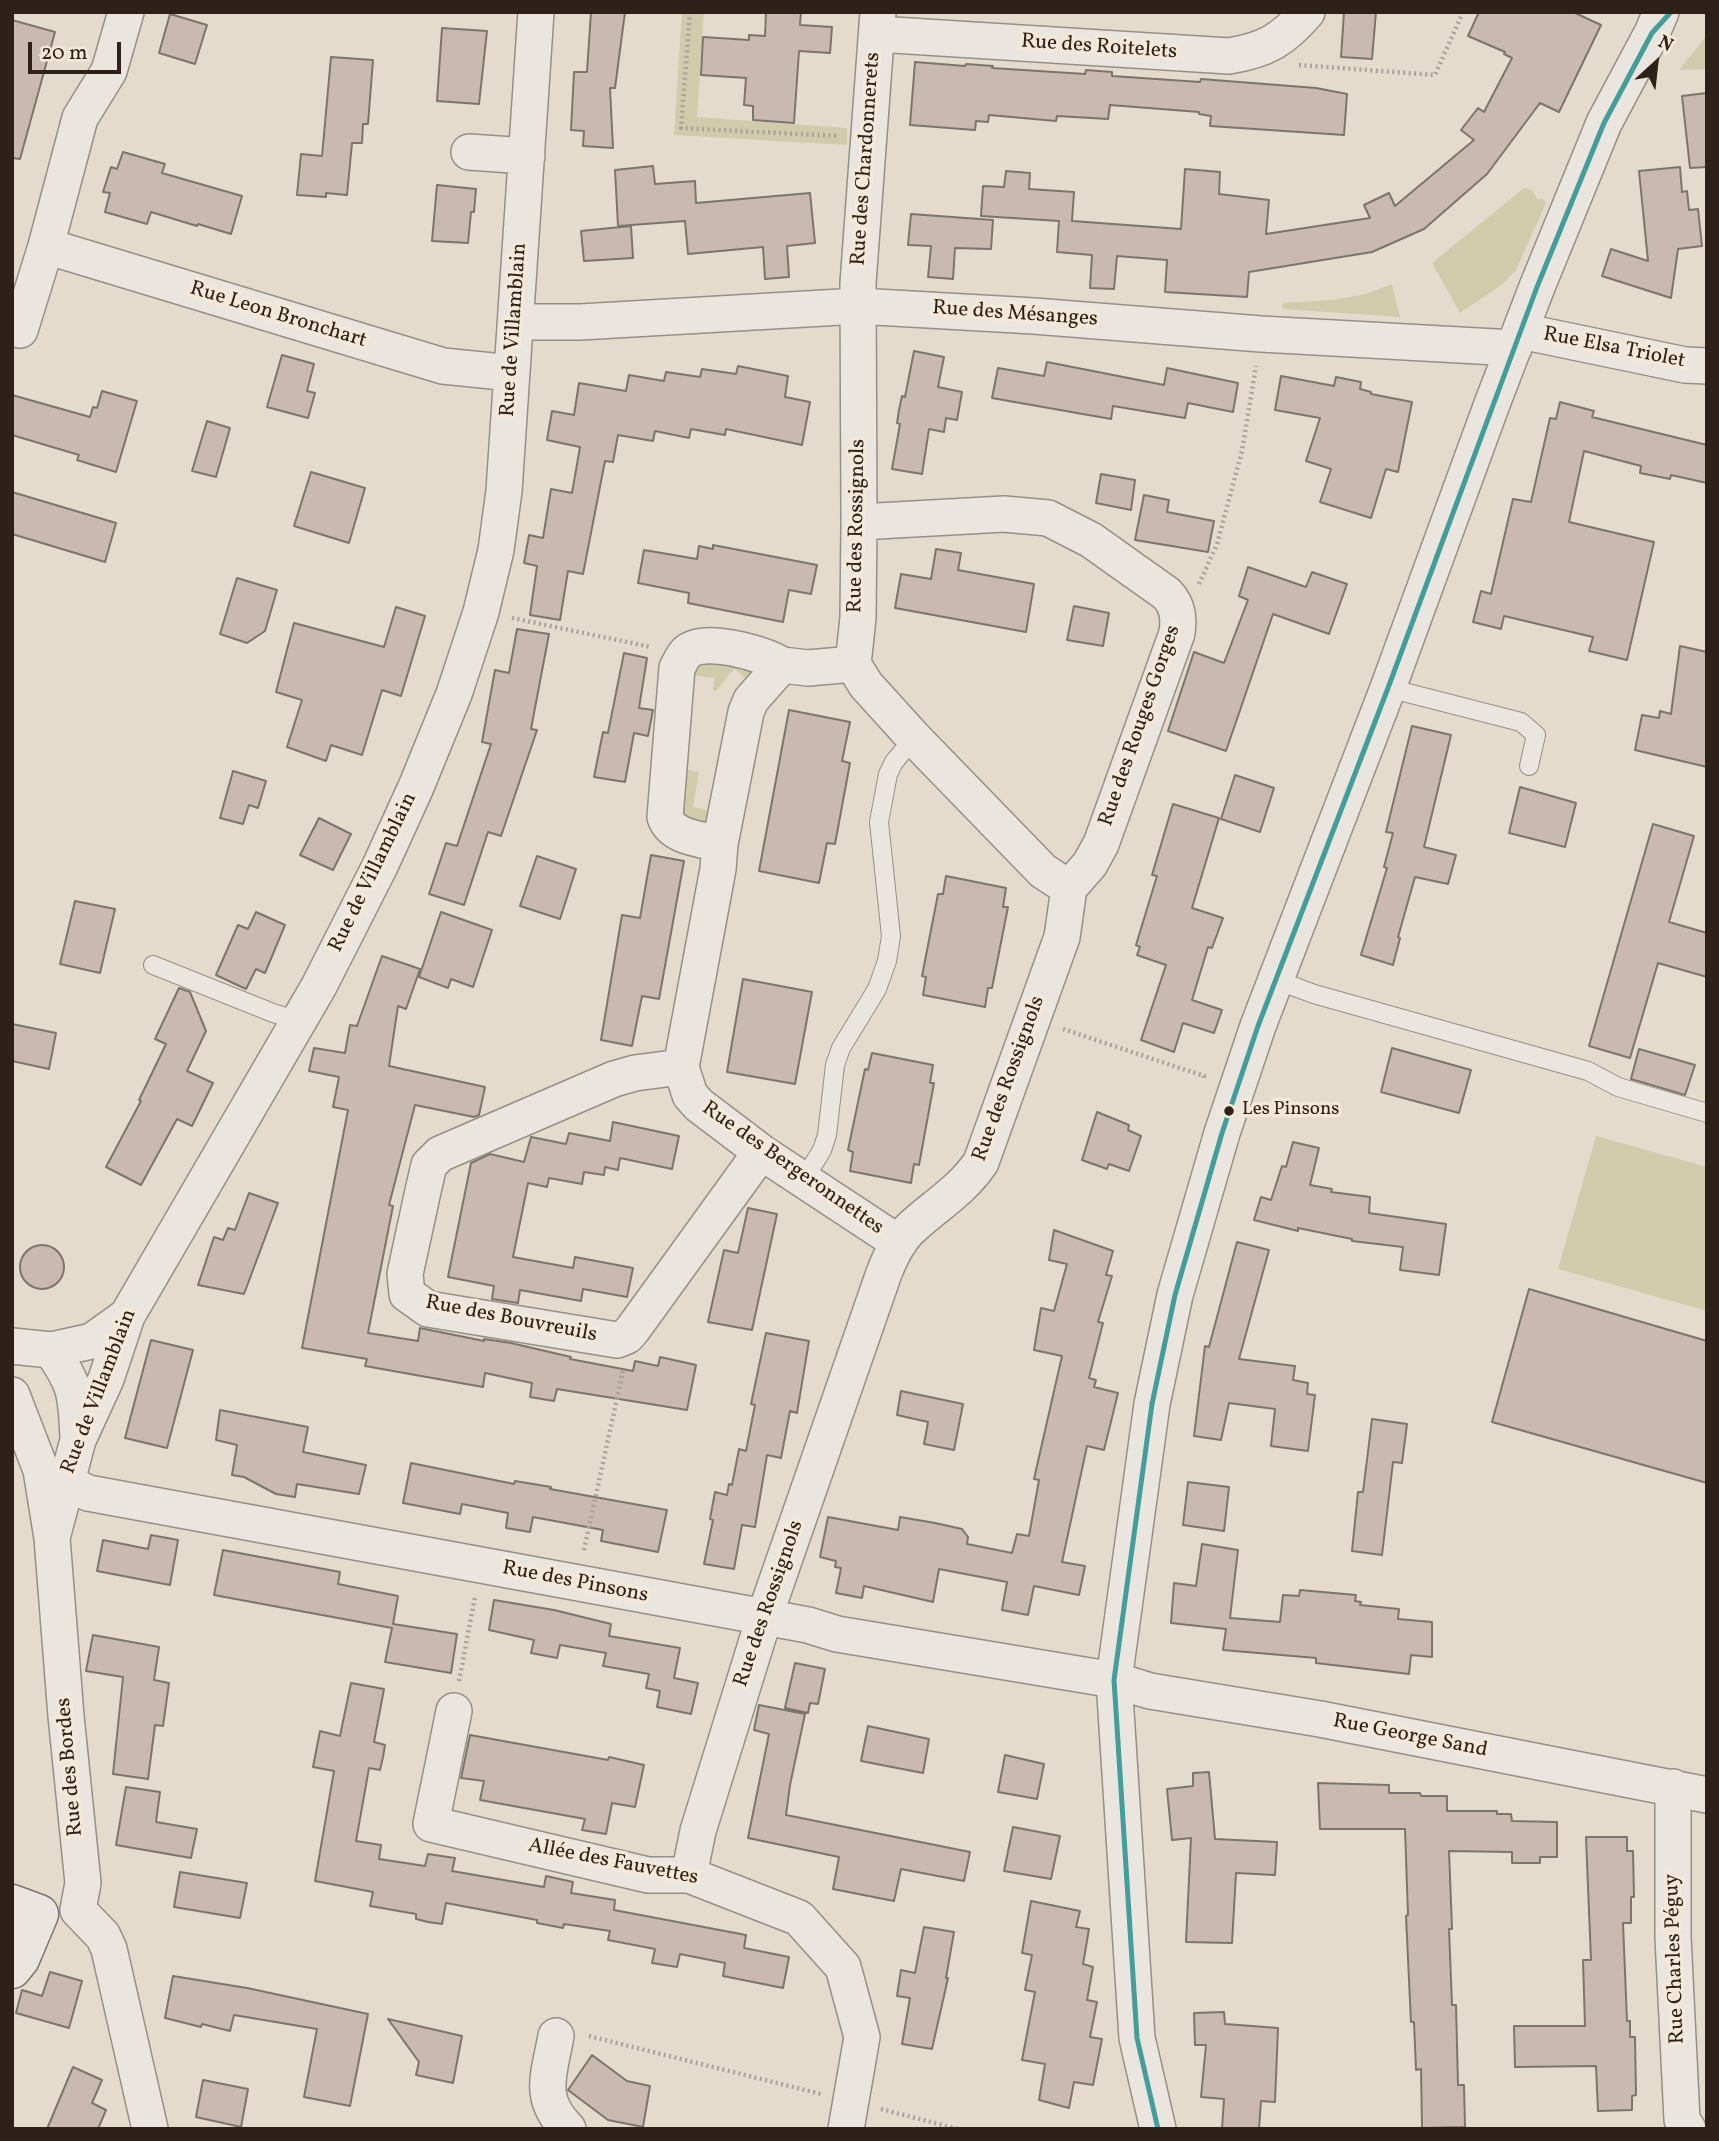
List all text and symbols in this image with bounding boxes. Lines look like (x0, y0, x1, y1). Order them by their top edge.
scale bar (32, 28, 124, 72)
north arrow (1621, 28, 1691, 98)
street label: Rue des Roitelets (1020, 30, 1178, 66)
text: N (1653, 30, 1678, 59)
text: 20 m (41, 39, 87, 68)
street label: Rue des Chardonnerets (847, 51, 887, 267)
street label: Rue de Villamblain (496, 242, 534, 418)
street label: Rue Leon Bronchart (187, 277, 369, 355)
street label: Rue des Mésanges (931, 297, 1099, 333)
street label: Rue Elsa Triolet (1541, 323, 1687, 375)
street label: Rue des Rossignols (844, 439, 872, 613)
street label: Rue des Rouges Gorges (1095, 622, 1187, 830)
street label: Rue de Villamblain (324, 789, 424, 957)
street label: Rue des Rossignols (968, 993, 1052, 1165)
street label: Rue des Bergeronnettes (696, 1097, 888, 1241)
place label: Les Pinsons (1242, 1100, 1339, 1122)
marker: Les Pinsons (1222, 1104, 1236, 1118)
street label: Rue des Bouvreuils (423, 1291, 599, 1349)
street label: Rue de Villamblain (57, 1306, 143, 1478)
street label: Rue des Rossignols (730, 1518, 810, 1690)
street label: Rue des Pinsons (500, 1557, 650, 1609)
street label: Rue des Bordes (52, 1697, 90, 1837)
street label: Rue George Sand (1331, 1710, 1489, 1764)
street label: Allée des Fauvettes (526, 1834, 700, 1892)
street label: Rue Charles Péguy (1660, 1873, 1692, 2045)

